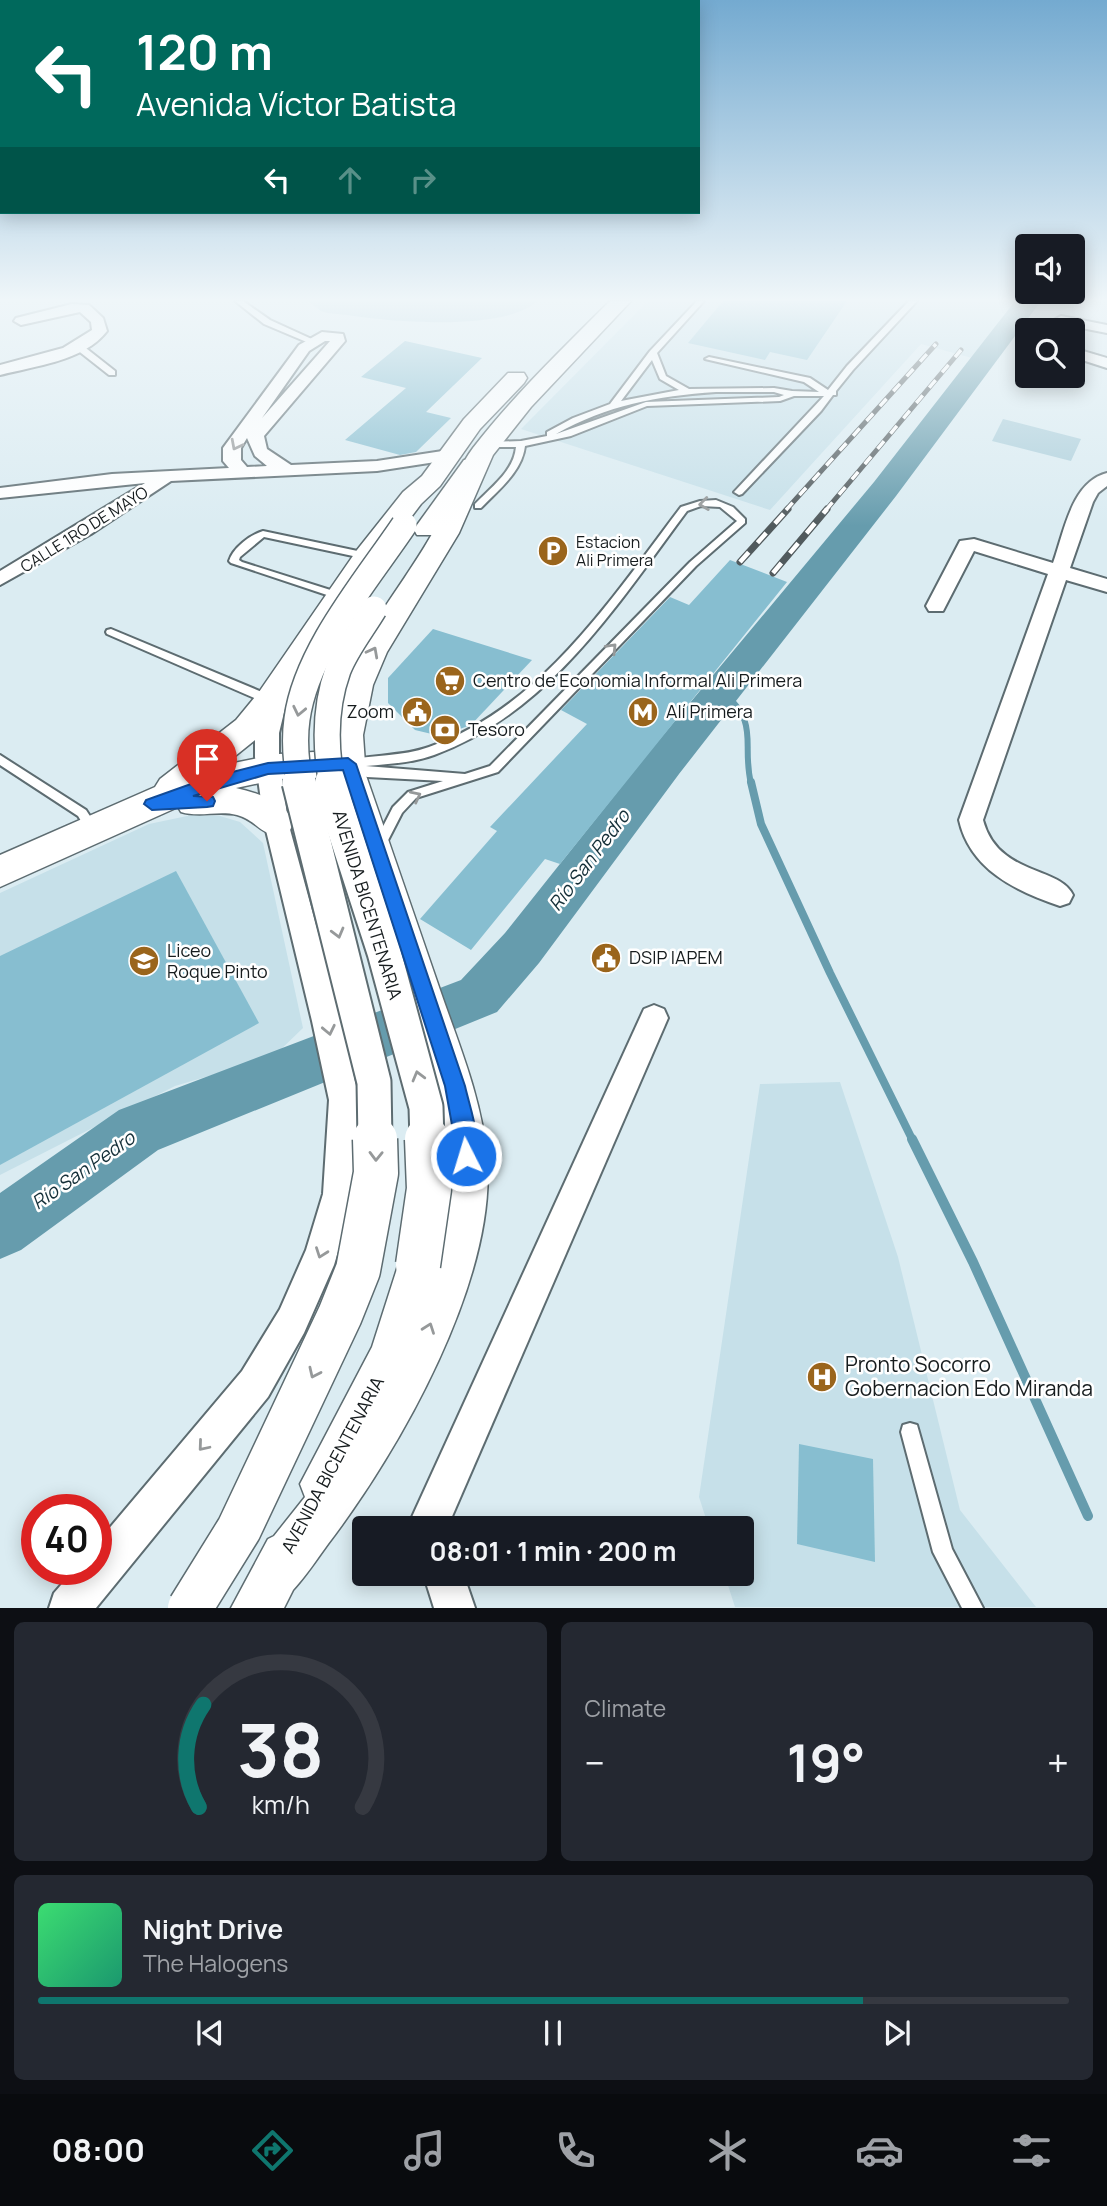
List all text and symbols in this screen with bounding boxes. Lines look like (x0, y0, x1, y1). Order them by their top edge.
text: 120 m (136, 18, 273, 85)
icon: left (21, 28, 112, 119)
text: Avenida Víctor Batista (136, 82, 456, 126)
icon: left (258, 161, 296, 199)
icon: ahead (331, 161, 369, 199)
icon: right (404, 161, 442, 199)
map controls (1015, 234, 1085, 388)
button: sound (1015, 234, 1085, 304)
button: search (1015, 318, 1085, 388)
one-way arrow (231, 438, 244, 451)
street label: CALLE 1RO DE MAYO (16, 481, 152, 577)
one-way arrow (698, 496, 710, 511)
place label: Estacion Ali Primera (576, 531, 653, 571)
parking icon: Estacion Ali Primera (536, 534, 570, 568)
one-way arrow (603, 643, 616, 656)
one-way arrow (365, 646, 378, 659)
supermarket icon: Centro de Economia Informal Ali Primera (433, 664, 467, 698)
place label: Centro de Economia Informal Ali Primera (473, 668, 802, 692)
public building icon: Zoom (400, 695, 434, 729)
metro station icon: Alí Primera (626, 695, 660, 729)
place label: Zoom (346, 699, 394, 723)
place label: Alí Primera (666, 699, 753, 723)
one-way arrow (293, 705, 308, 717)
bank icon: Tesoro (428, 713, 462, 747)
place label: Tesoro (468, 717, 525, 741)
pin (177, 729, 237, 801)
icon: arrive (188, 740, 226, 778)
one-way arrow (409, 790, 421, 804)
water label: Río San Pedro (542, 803, 637, 916)
street label: AVENIDA BICENTENARIA (328, 807, 408, 1003)
one-way arrow (330, 927, 344, 939)
place label: Liceo Roque Pinto (167, 938, 268, 983)
public building icon: DSIP IAPEM (589, 941, 623, 975)
school or university icon: Liceo Roque Pinto (127, 944, 161, 978)
place label: DSIP IAPEM (629, 945, 723, 969)
one-way arrow (320, 1024, 335, 1036)
one-way arrow (412, 1071, 426, 1083)
position arrow (429, 1119, 503, 1193)
water label: Río San Pedro (26, 1124, 141, 1215)
one-way arrow (368, 1152, 384, 1162)
one-way arrow (315, 1247, 329, 1259)
one-way arrow (420, 1322, 434, 1334)
place label: Pronto Socorro Gobernacion Edo Miranda (845, 1350, 1093, 1402)
hospital icon: Pronto Socorro Gobernacion Edo Miranda (805, 1360, 839, 1394)
one-way arrow (308, 1366, 322, 1378)
street label: AVENIDA BICENTENARIA (275, 1371, 389, 1557)
one-way arrow (199, 1438, 211, 1451)
speed limit sign: 40 (21, 1494, 112, 1585)
text: 08:01 · 1 min · 200 m (430, 1533, 676, 1569)
text: Climate (585, 1692, 666, 1724)
text: 38 (237, 1700, 324, 1800)
text: 19° (787, 1727, 865, 1798)
text: − (585, 1736, 605, 1788)
text: + (1047, 1736, 1069, 1788)
text: km/h (251, 1787, 309, 1822)
text: Night Drive (143, 1911, 283, 1947)
text: The Halogens (143, 1947, 288, 1979)
icon: previous (191, 2014, 229, 2052)
icon: pause (534, 2014, 572, 2052)
icon: next (878, 2014, 916, 2052)
icon: directions (248, 2126, 297, 2175)
icon: music (400, 2126, 449, 2175)
icon: phone (551, 2126, 600, 2175)
icon: climate (703, 2126, 752, 2175)
icon: car (855, 2126, 904, 2175)
icon: filters (1007, 2126, 1056, 2175)
text: 08:00 (51, 2128, 145, 2172)

